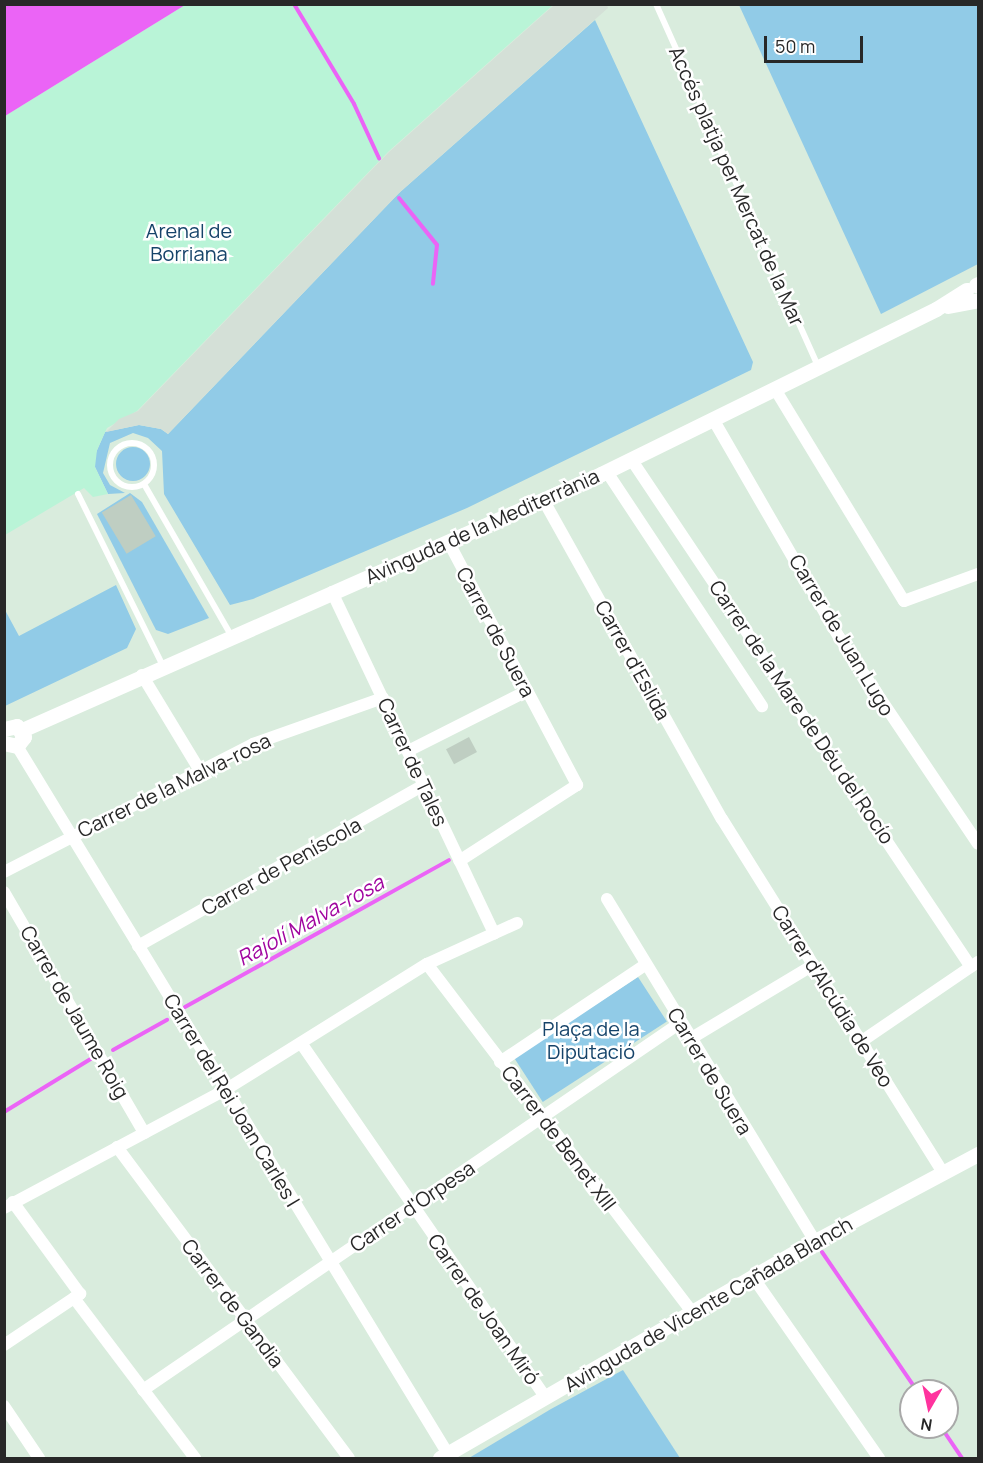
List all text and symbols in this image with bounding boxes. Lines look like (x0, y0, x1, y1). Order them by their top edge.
scale bar (767, 24, 866, 62)
text: 50 m (775, 34, 815, 58)
street label: Accés platja per Mercat de la Mar (664, 43, 810, 329)
park label: Arenal de Borriana (146, 218, 232, 265)
street label: Avinguda de la Mediterrània (361, 463, 603, 589)
street label: Carrer de Juan Lugo (784, 550, 900, 720)
street label: Carrer de Suera (452, 563, 540, 701)
street label: Carrer de la Mare de Déu del Rocío (705, 576, 899, 848)
street label: Carrer d'Eslida (590, 596, 676, 724)
street label: Carrer de Tales (373, 694, 453, 830)
street label: Carrer de la Malva-rosa (74, 728, 274, 842)
street label: Carrer de Peníscola (197, 812, 365, 920)
water label: Rajolí Malva-rosa (232, 869, 388, 971)
street label: Carrer d'Alcúdia de Veo (767, 901, 899, 1091)
street label: Carrer de Jaume Roig (16, 921, 134, 1103)
street label: Carrer del Rei Joan Carles I (159, 989, 305, 1211)
street label: Carrer de Suera (663, 1003, 757, 1139)
park label: Plaça de la Diputació (542, 1016, 640, 1063)
street label: Carrer de Benet XIII (497, 1061, 621, 1215)
street label: Carrer d'Orpesa (345, 1155, 479, 1257)
street label: Avinguda de Vicente Cañada Blanch (560, 1211, 856, 1397)
street label: Carrer de Joan Miró (423, 1229, 545, 1389)
street label: Carrer de Gandia (177, 1234, 289, 1372)
north arrow (899, 1379, 959, 1439)
text: N (919, 1413, 934, 1437)

